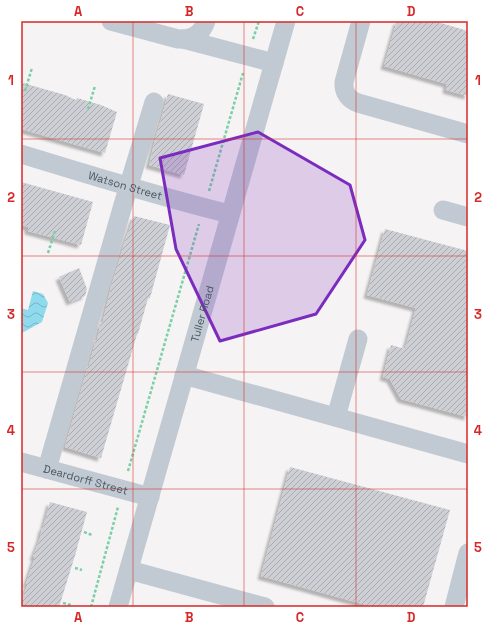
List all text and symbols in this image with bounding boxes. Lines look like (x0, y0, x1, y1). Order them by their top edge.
text: A (74, 3, 83, 20)
text: B (185, 3, 194, 20)
text: C (296, 3, 304, 20)
text: D (407, 3, 416, 20)
text: 1 (8, 72, 14, 89)
text: 1 (475, 72, 481, 89)
street label: Watson Street (87, 168, 164, 203)
text: 2 (7, 189, 15, 206)
text: 2 (474, 189, 482, 206)
street label: Tuller Road (187, 284, 217, 344)
text: 3 (7, 306, 15, 323)
text: 3 (474, 306, 482, 323)
text: 4 (7, 422, 15, 439)
text: 4 (474, 422, 482, 439)
street label: Deardorff Street (42, 461, 130, 498)
text: 5 (7, 539, 15, 556)
text: 5 (474, 539, 482, 556)
text: A (74, 609, 83, 626)
text: B (185, 609, 194, 626)
text: C (296, 609, 304, 626)
text: D (407, 609, 416, 626)

